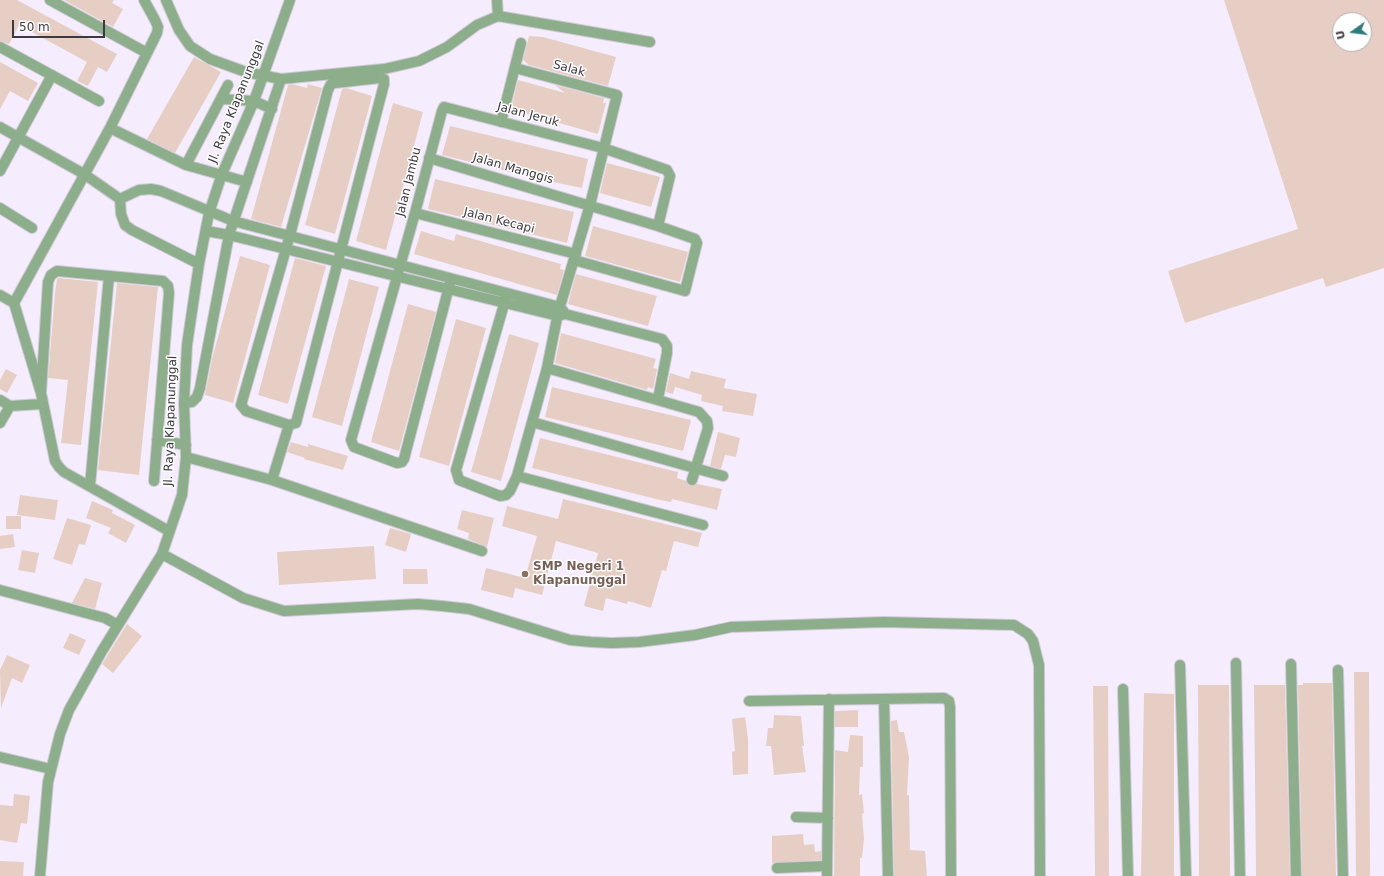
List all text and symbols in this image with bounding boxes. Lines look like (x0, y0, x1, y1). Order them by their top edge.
scale bar (14, 12, 107, 38)
north arrow (1332, 12, 1372, 52)
text: 50 m (19, 20, 50, 34)
text: U (1333, 29, 1348, 41)
street label: Jl. Raya Klapanunggal (206, 39, 268, 165)
street label: Salak (551, 58, 587, 80)
street label: Jalan Jeruk (496, 100, 560, 130)
street label: Jalan Jambu (393, 146, 425, 218)
street label: Jalan Manggis (471, 151, 555, 187)
street label: Jalan Kecapi (462, 205, 536, 237)
street label: Jl. Raya Klapanunggal (162, 356, 180, 486)
place label: SMP Negeri 1 Klapanunggal (533, 560, 626, 588)
marker: SMP Negeri 1 Klapanunggal (520, 569, 530, 579)

